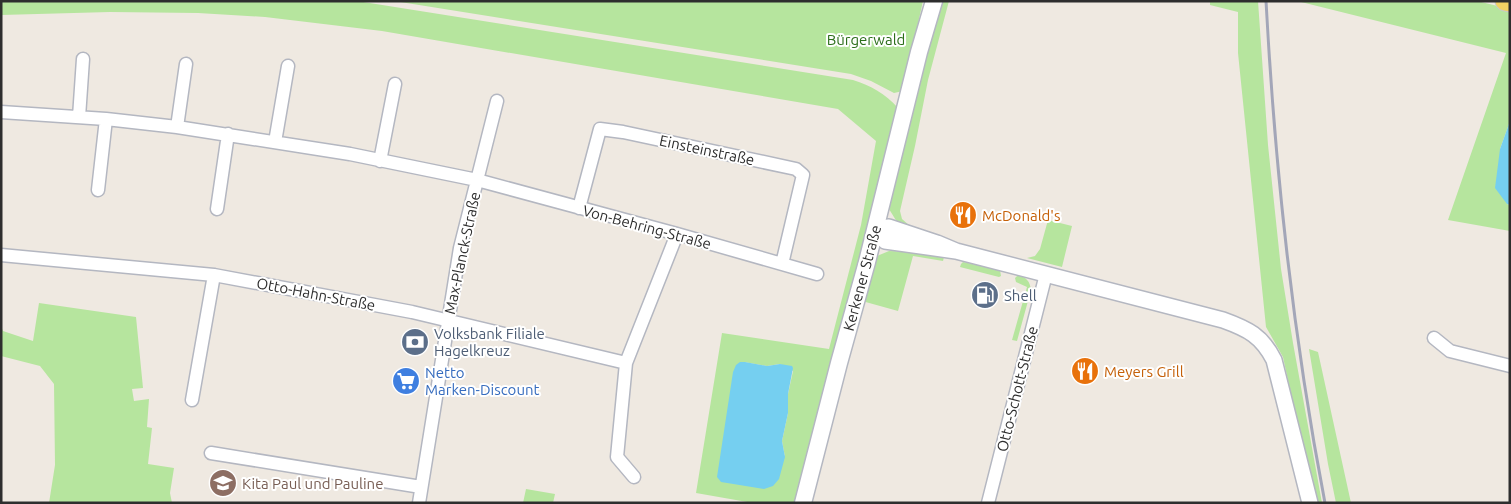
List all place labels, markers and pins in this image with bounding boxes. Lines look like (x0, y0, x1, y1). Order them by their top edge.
restaurant icon: McDonald's (948, 200, 978, 230)
place label: McDonald's (982, 207, 1060, 224)
fuel station icon: Shell (970, 280, 1000, 310)
place label: Shell (1004, 287, 1037, 304)
place label: Volksbank Filiale Hagelkreuz (434, 325, 545, 359)
bank icon: Volksbank Filiale Hagelkreuz (400, 327, 430, 357)
restaurant icon: Meyers Grill (1070, 356, 1100, 386)
place label: Meyers Grill (1104, 363, 1184, 380)
place label: Netto Marken-Discount (425, 364, 540, 398)
supermarket icon: Netto Marken-Discount (391, 366, 421, 396)
school or university icon: Kita Paul und Pauline (208, 468, 238, 498)
place label: Kita Paul und Pauline (242, 475, 383, 492)

